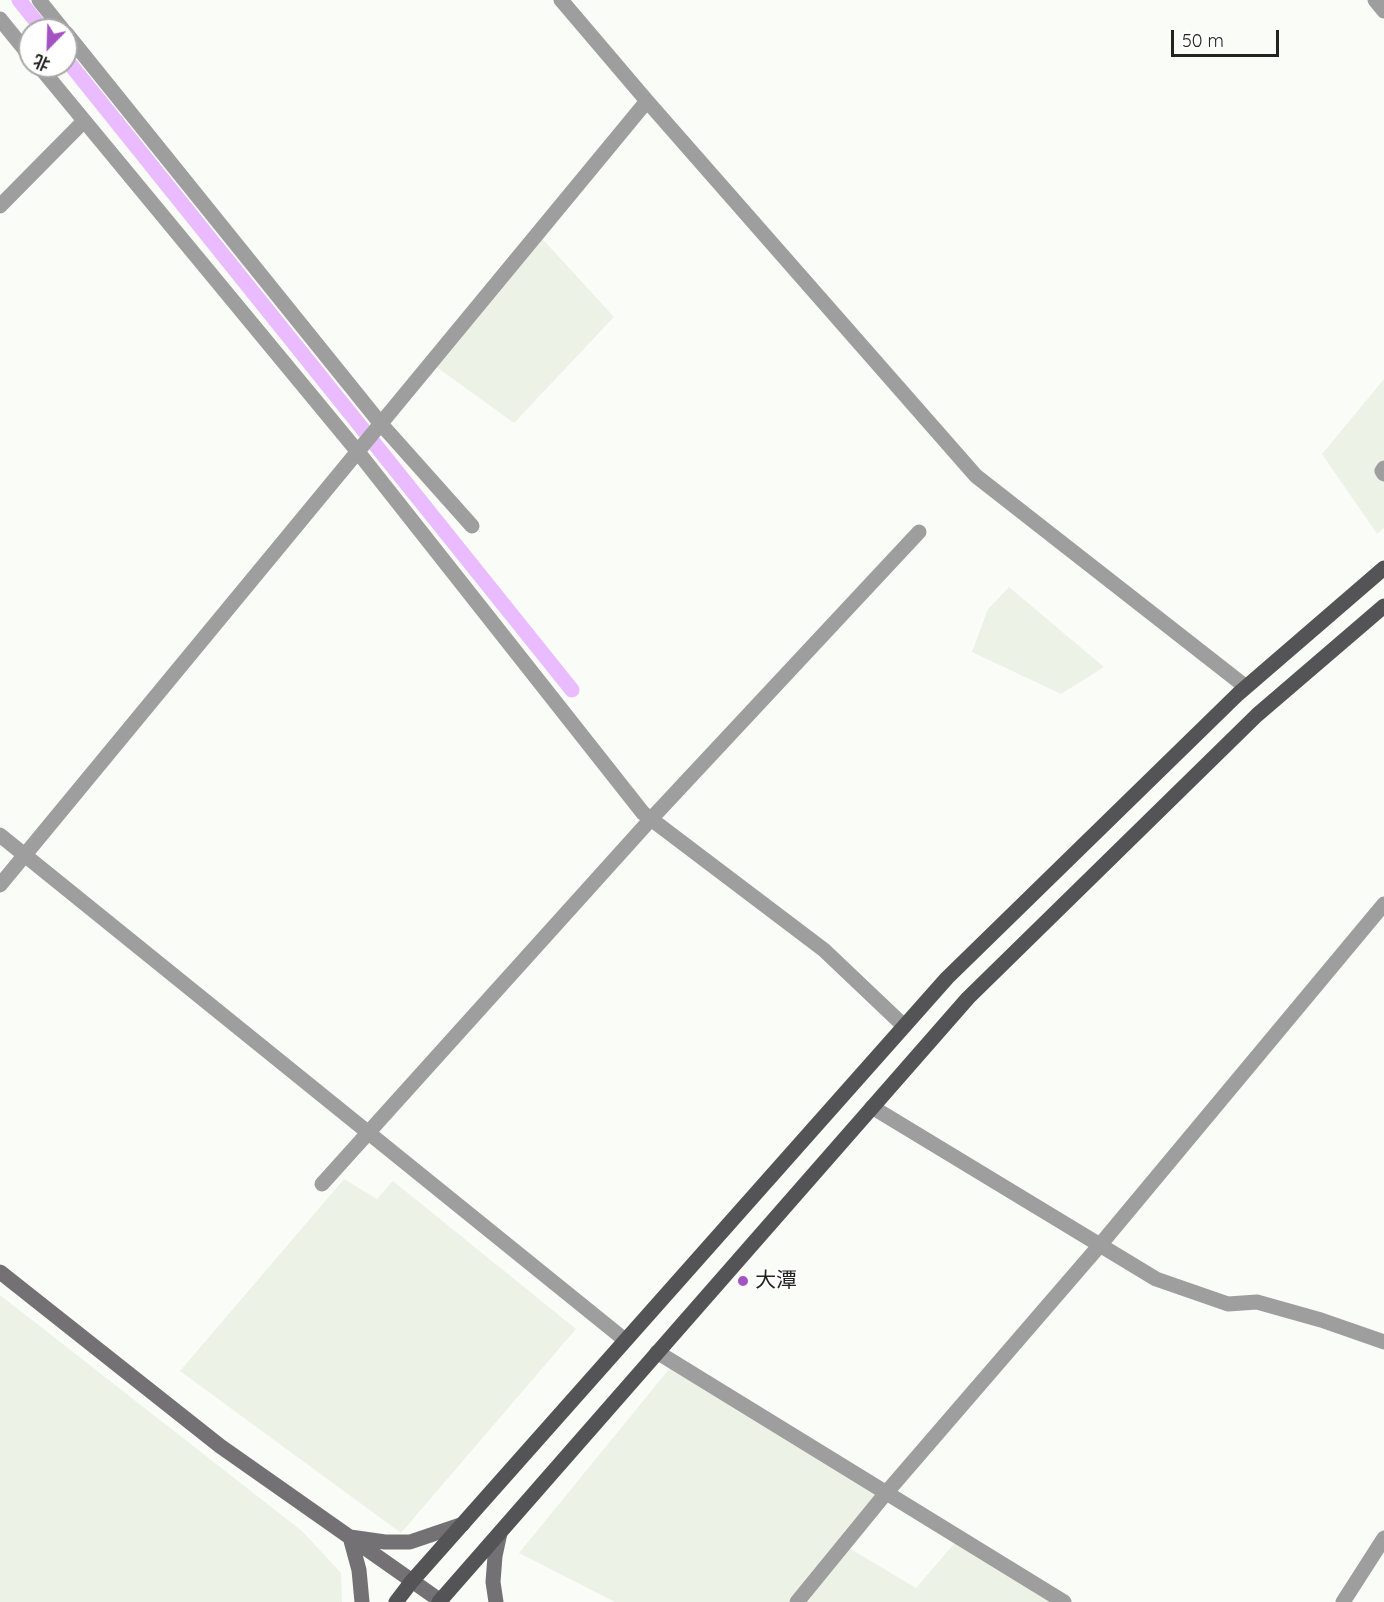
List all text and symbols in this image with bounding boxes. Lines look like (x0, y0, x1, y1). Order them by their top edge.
north arrow (18, 18, 78, 78)
scale bar (1174, 18, 1282, 56)
text: 50 m (1182, 29, 1224, 52)
text: 北 (30, 50, 53, 75)
place label: 大潭 (755, 1268, 797, 1294)
marker: 大潭 (736, 1274, 750, 1288)

